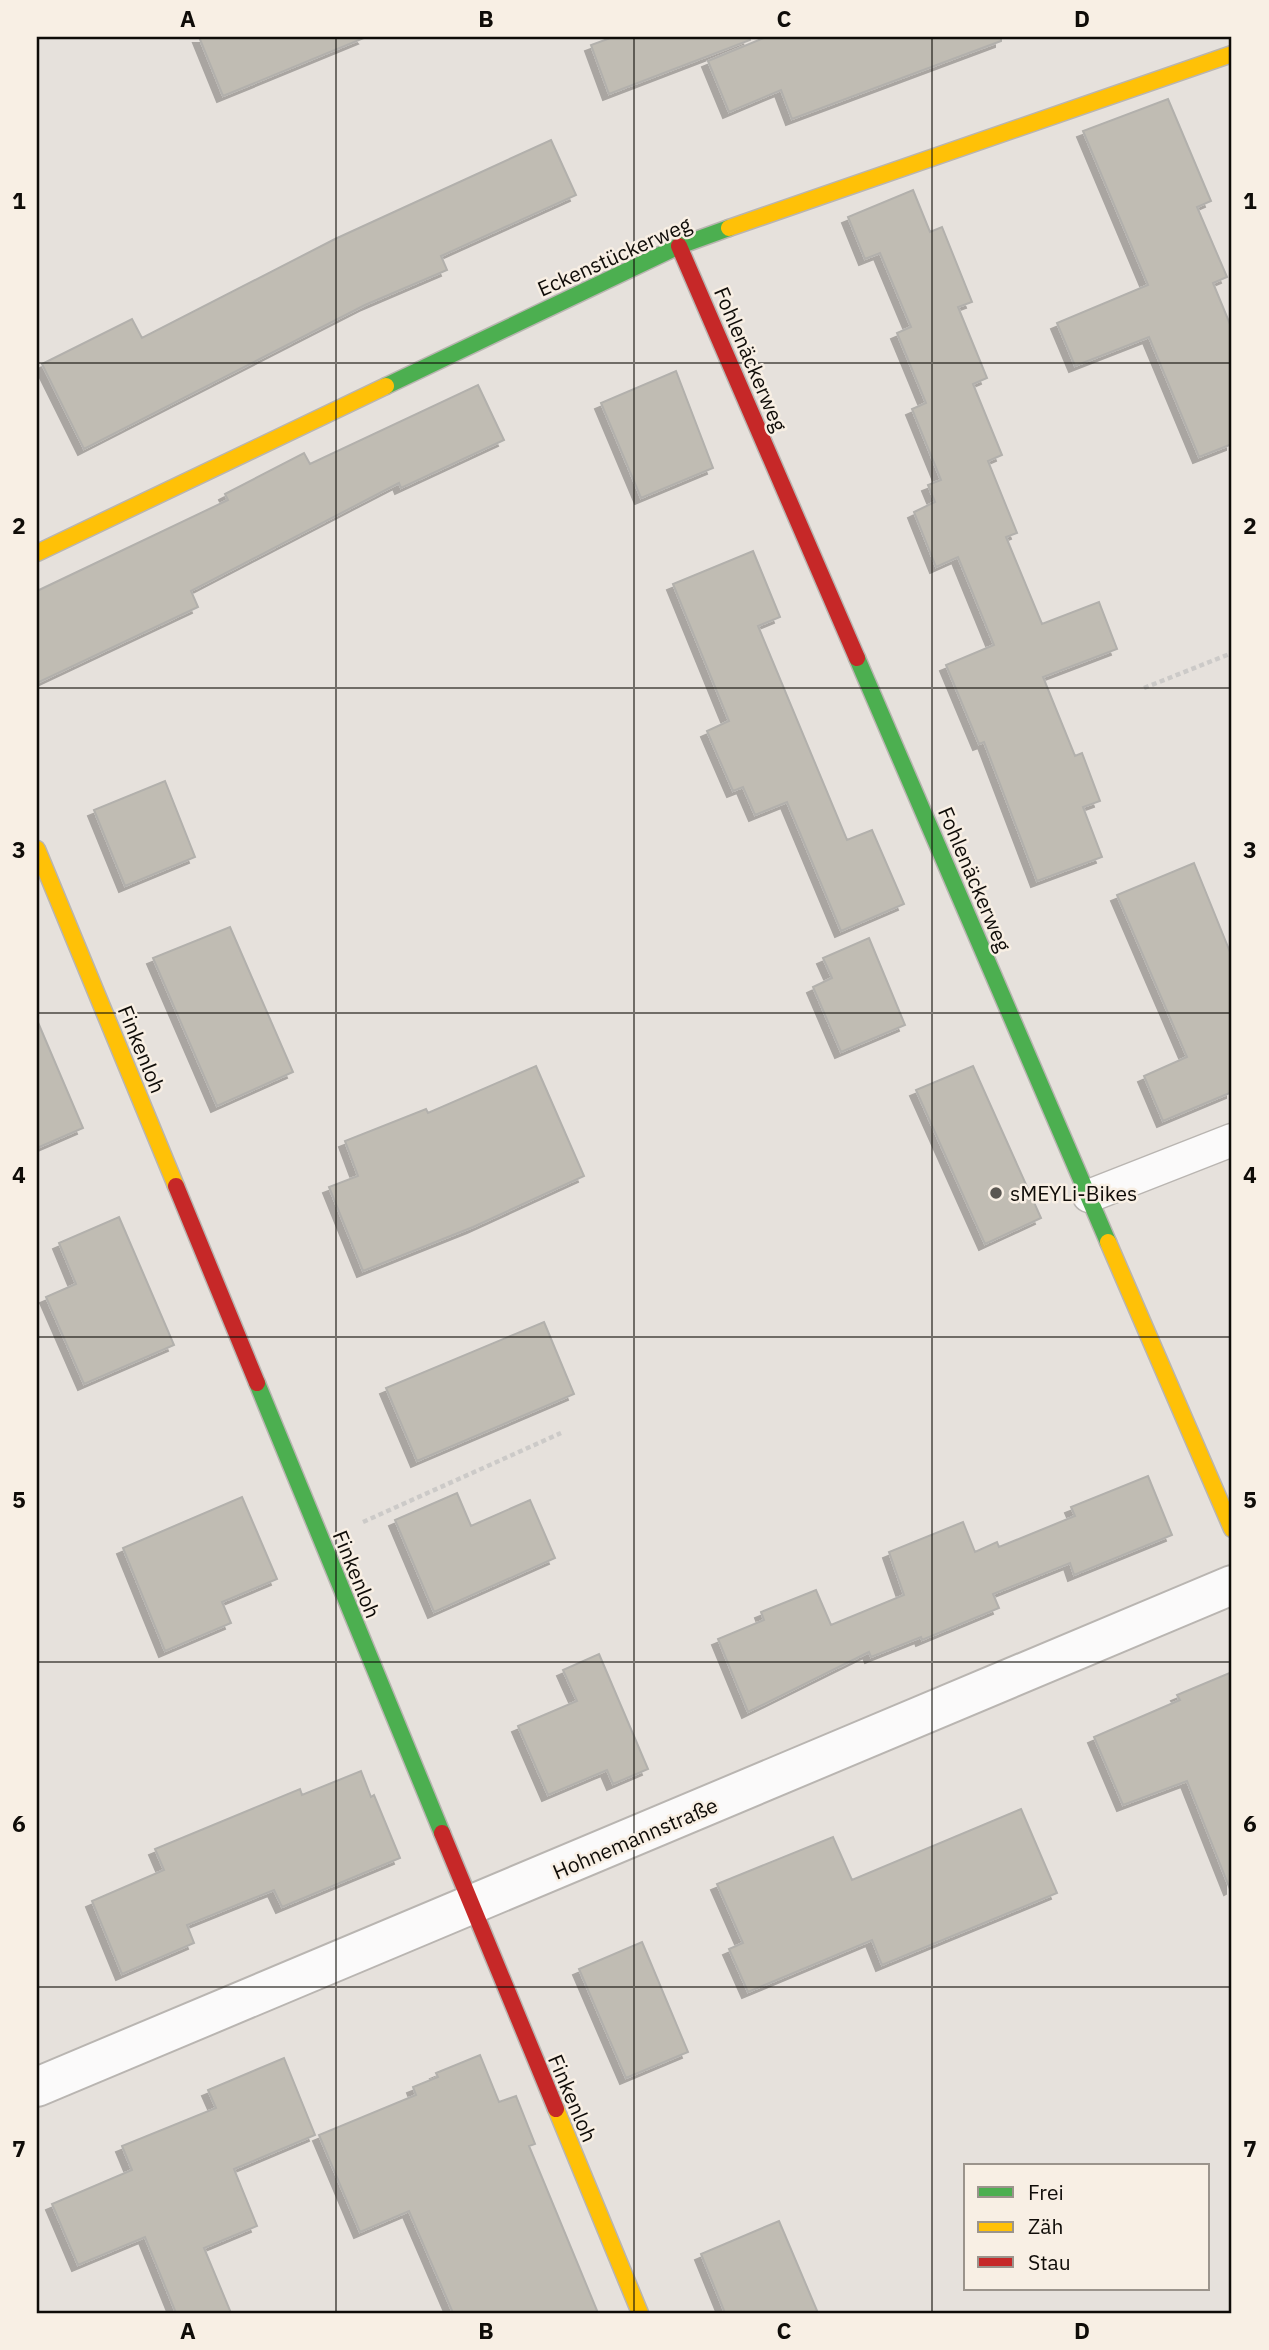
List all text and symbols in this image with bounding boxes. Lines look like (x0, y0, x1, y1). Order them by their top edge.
text: A (180, 3, 196, 33)
text: B (478, 3, 494, 33)
text: C (777, 3, 792, 33)
text: D (1074, 3, 1090, 33)
text: 1 (12, 185, 26, 215)
text: 1 (1243, 185, 1257, 215)
street label: Eckenstückerweg (533, 210, 695, 302)
street label: Fohlenäckerweg (708, 282, 794, 436)
text: 2 (12, 510, 26, 540)
text: 2 (1243, 510, 1257, 540)
street label: Fohlenäckerweg (932, 802, 1018, 956)
text: 3 (12, 834, 26, 864)
text: 3 (1243, 834, 1257, 864)
street label: Finkenloh (112, 1001, 172, 1097)
text: 4 (12, 1159, 26, 1189)
text: 4 (1243, 1159, 1257, 1189)
place label: sMEYLi-Bikes (1010, 1179, 1137, 1207)
marker: sMEYLi-Bikes (988, 1185, 1004, 1201)
text: 5 (12, 1484, 26, 1514)
text: 5 (1243, 1484, 1257, 1514)
street label: Finkenloh (327, 1526, 387, 1622)
street label: Hohnemannstraße (548, 1791, 722, 1885)
text: 6 (12, 1808, 26, 1838)
text: 6 (1243, 1808, 1257, 1838)
street label: Finkenloh (542, 2050, 604, 2146)
text: 7 (12, 2133, 26, 2163)
text: 7 (1243, 2133, 1257, 2163)
legend (964, 2164, 1210, 2290)
text: Frei (1028, 2178, 1064, 2206)
text: Zäh (1028, 2212, 1063, 2240)
text: Stau (1028, 2248, 1071, 2276)
text: A (180, 2315, 196, 2345)
text: B (478, 2315, 494, 2345)
text: C (777, 2315, 792, 2345)
text: D (1074, 2315, 1090, 2345)

